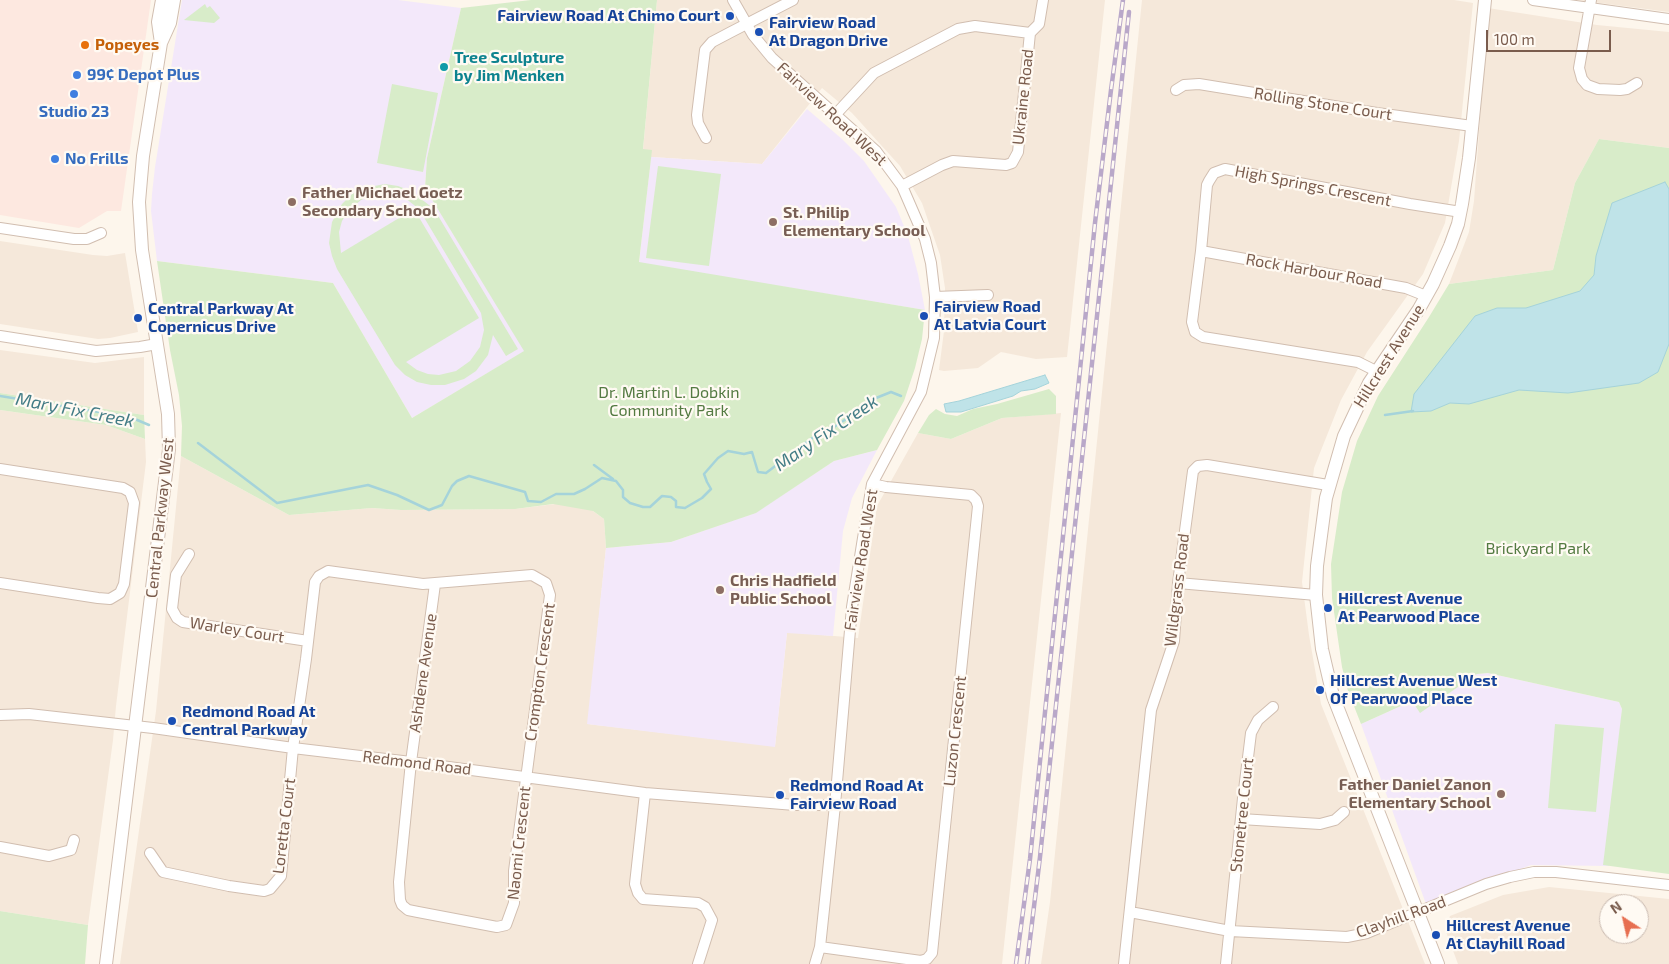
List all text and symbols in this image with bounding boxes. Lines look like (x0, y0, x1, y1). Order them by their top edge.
place label: Fairview Road At Chimo Court (497, 6, 720, 26)
marker: Fairview Road At Chimo Court (724, 10, 736, 22)
place label: Fairview Road At Dragon Drive (769, 13, 888, 51)
scale bar (1489, 20, 1614, 52)
marker: Fairview Road At Dragon Drive (753, 26, 765, 38)
text: 100 m (1494, 30, 1535, 48)
place label: Popeyes (95, 35, 159, 55)
marker: Popeyes (79, 39, 91, 51)
place label: Tree Sculpture by Jim Menken (454, 48, 564, 86)
street label: Ukraine Road (1008, 48, 1038, 146)
street label: Fairview Road West (773, 58, 891, 170)
marker: Tree Sculpture by Jim Menken (438, 61, 450, 73)
place label: 99¢ Depot Plus (87, 65, 200, 85)
marker: 99¢ Depot Plus (71, 69, 83, 81)
street label: Rolling Stone Court (1253, 84, 1393, 124)
marker: Studio 23 (68, 88, 80, 100)
place label: Studio 23 (39, 102, 109, 122)
place label: No Frills (65, 149, 128, 169)
marker: No Frills (49, 153, 61, 165)
street label: High Springs Crescent (1233, 161, 1393, 211)
place label: Father Michael Goetz Secondary School (302, 183, 463, 221)
marker: Father Michael Goetz Secondary School (286, 196, 298, 208)
place label: St. Philip Elementary School (783, 203, 926, 241)
marker: St. Philip Elementary School (767, 216, 779, 228)
street label: Rock Harbour Road (1244, 250, 1384, 292)
place label: Fairview Road At Latvia Court (934, 297, 1046, 335)
place label: Central Parkway At Copernicus Drive (148, 299, 294, 337)
street label: Hillcrest Avenue (1350, 301, 1428, 411)
marker: Fairview Road At Latvia Court (918, 310, 930, 322)
marker: Central Parkway At Copernicus Drive (132, 312, 144, 324)
park label: Dr. Martin L. Dobkin Community Park (598, 383, 740, 421)
water label: Mary Fix Creek (14, 388, 136, 432)
water label: Mary Fix Creek (770, 390, 882, 476)
street label: Central Parkway West (142, 437, 178, 599)
street label: Fairview Road West (840, 488, 882, 632)
street label: Wildgrass Road (1161, 532, 1193, 648)
park label: Brickyard Park (1485, 539, 1591, 559)
place label: Chris Hadfield Public School (730, 571, 836, 609)
marker: Chris Hadfield Public School (714, 584, 726, 596)
place label: Hillcrest Avenue At Pearwood Place (1338, 589, 1480, 627)
street label: Crompton Crescent (521, 602, 559, 742)
marker: Hillcrest Avenue At Pearwood Place (1322, 602, 1334, 614)
street label: Ashdene Avenue (405, 612, 441, 734)
street label: Warley Court (188, 613, 286, 647)
place label: Hillcrest Avenue West Of Pearwood Place (1330, 671, 1497, 709)
street label: Luzon Crescent (940, 675, 970, 787)
marker: Hillcrest Avenue West Of Pearwood Place (1314, 684, 1326, 696)
place label: Redmond Road At Central Parkway (182, 702, 316, 740)
marker: Redmond Road At Central Parkway (166, 715, 178, 727)
street label: Redmond Road (361, 747, 473, 779)
street label: Stonetree Court (1226, 757, 1258, 873)
place label: Father Daniel Zanon Elementary School (1339, 775, 1491, 813)
place label: Redmond Road At Fairview Road (790, 776, 924, 814)
street label: Loretta Court (269, 777, 299, 875)
street label: Naomi Crescent (503, 785, 535, 901)
marker: Father Daniel Zanon Elementary School (1495, 788, 1507, 800)
marker: Redmond Road At Fairview Road (774, 789, 786, 801)
street label: Clayhill Road (1353, 892, 1449, 942)
north arrow (1599, 894, 1649, 944)
text: N (1607, 897, 1625, 917)
place label: Hillcrest Avenue At Clayhill Road (1446, 916, 1571, 954)
marker: Hillcrest Avenue At Clayhill Road (1430, 929, 1442, 941)

